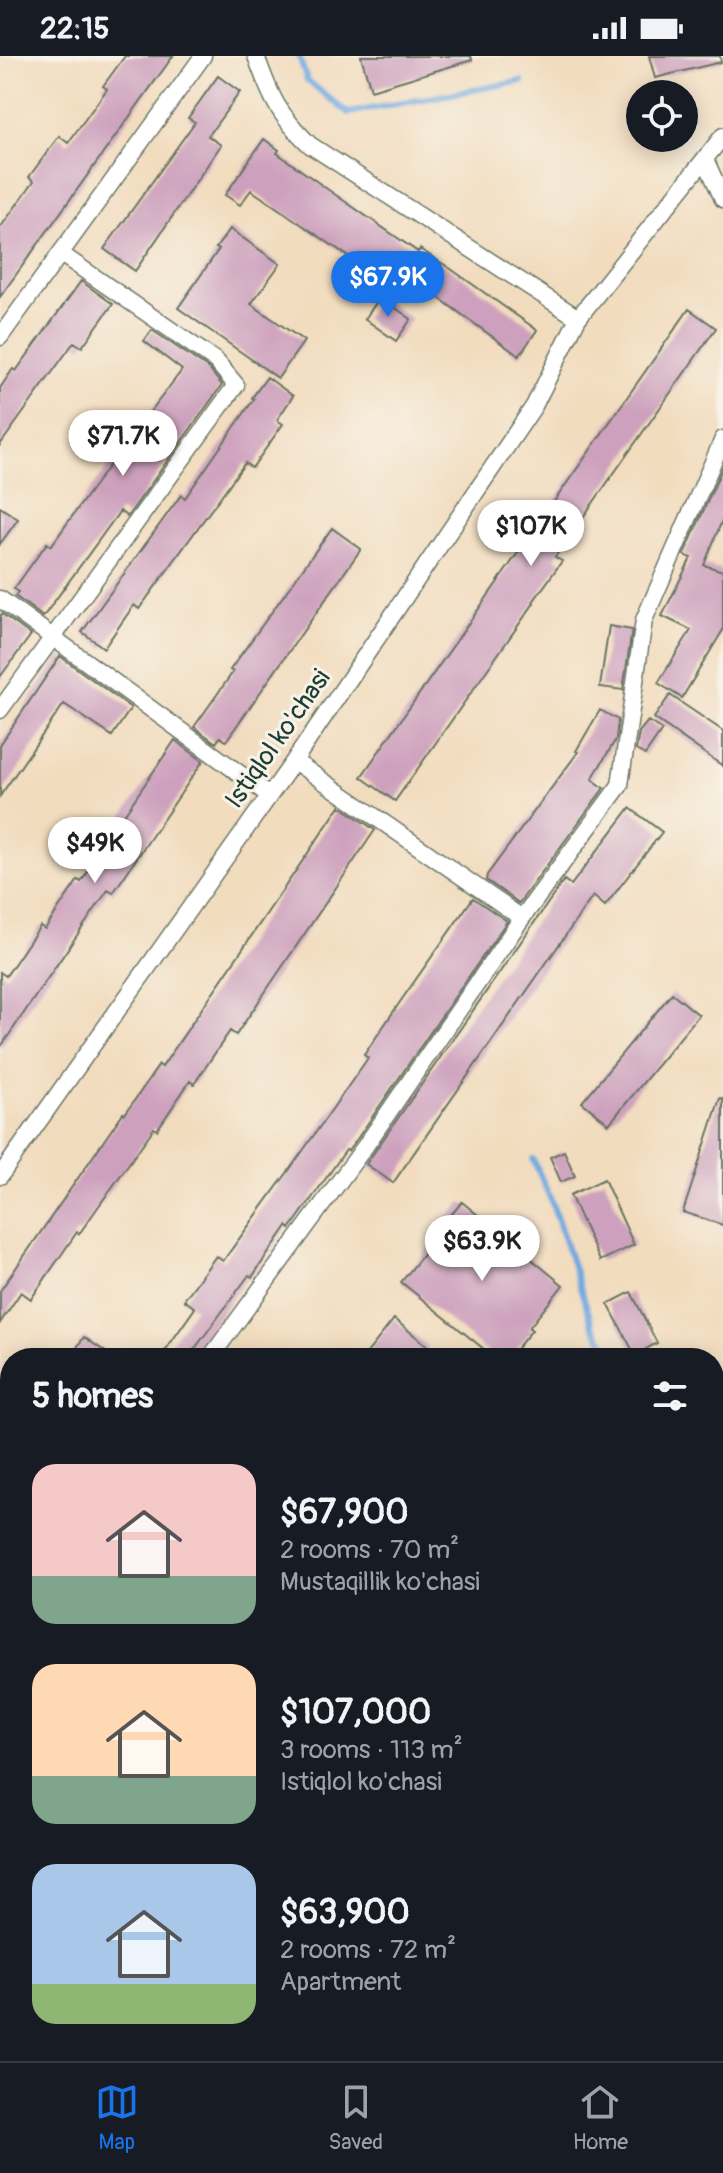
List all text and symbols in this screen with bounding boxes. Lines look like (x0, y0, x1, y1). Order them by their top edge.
text: 22:15 (40, 10, 110, 47)
map controls (626, 80, 698, 152)
button: locate (626, 80, 698, 152)
pin: $67.9K (323, 251, 453, 319)
text: $67.9K (349, 261, 427, 293)
pin: $71.7K (58, 410, 188, 478)
text: $71.7K (86, 420, 160, 452)
pin: $107K (475, 500, 587, 568)
text: $107K (495, 510, 567, 542)
street label: Istiqlol ko'chasi (218, 664, 338, 814)
pin: $49K (48, 817, 142, 885)
text: $49K (66, 827, 124, 859)
pin: $63.9K (417, 1215, 547, 1283)
text: $63.9K (443, 1225, 521, 1257)
icon: filters (648, 1374, 692, 1418)
text: 5 homes (32, 1375, 153, 1418)
text: $67,900 (280, 1491, 408, 1534)
icon: home (96, 1496, 192, 1592)
text: 2 rooms · 70 m² (280, 1534, 459, 1566)
text: Mustaqillik ko'chasi (280, 1566, 480, 1598)
text: $107,000 (280, 1691, 431, 1734)
icon: home (96, 1696, 192, 1792)
text: 3 rooms · 113 m² (280, 1734, 463, 1766)
text: Istiqlol ko'chasi (280, 1766, 442, 1798)
text: $63,900 (280, 1891, 410, 1934)
icon: home (96, 1896, 192, 1992)
text: 2 rooms · 72 m² (280, 1934, 456, 1966)
text: Apartment (280, 1966, 401, 1998)
tab: Map (95, 2080, 139, 2156)
tab: Saved (328, 2080, 383, 2156)
tab: Home (573, 2080, 628, 2156)

